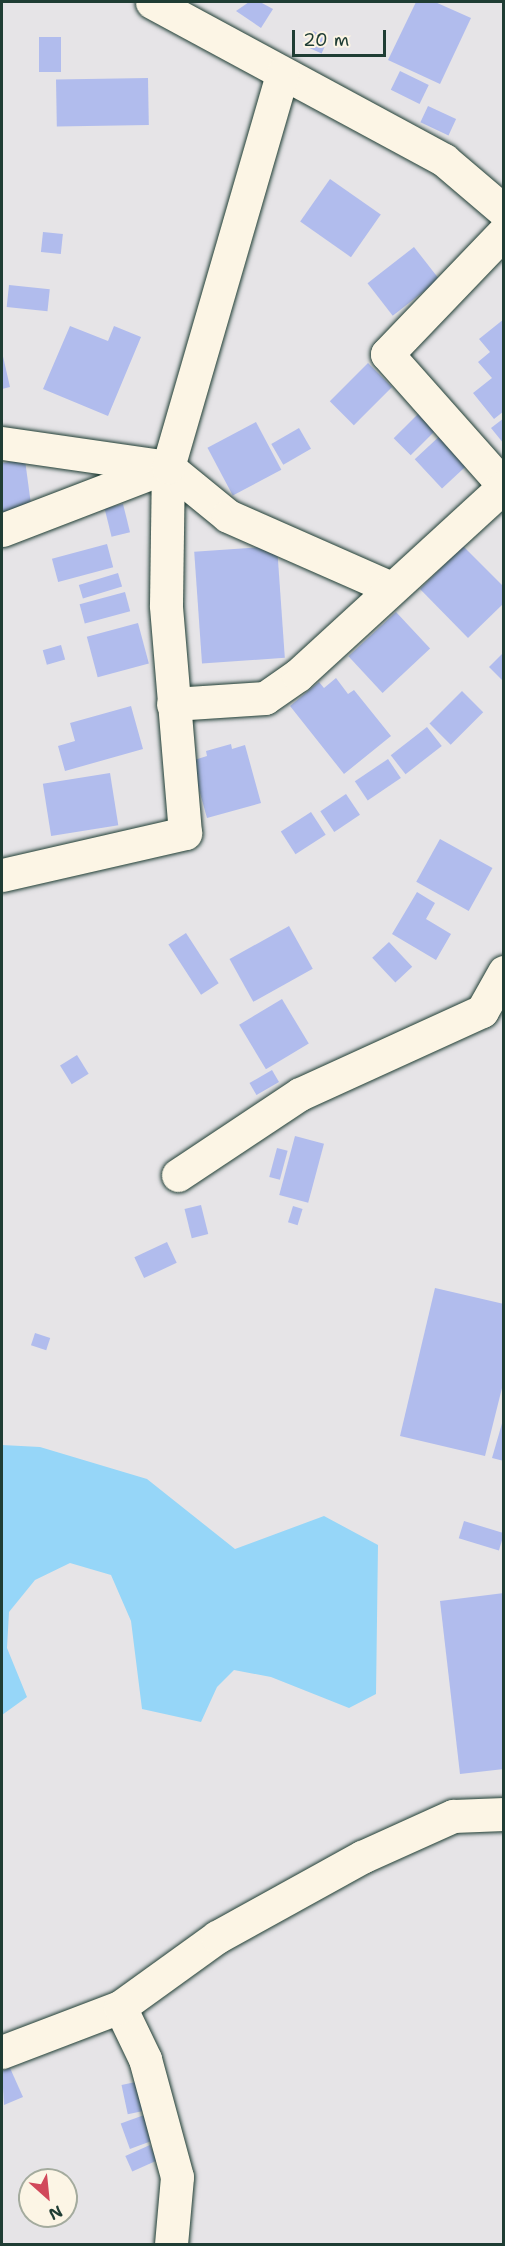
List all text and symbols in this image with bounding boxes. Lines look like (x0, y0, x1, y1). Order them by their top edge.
scale bar (295, 18, 390, 56)
text: 20 m (303, 28, 349, 52)
north arrow (18, 2168, 78, 2228)
text: N (45, 2200, 66, 2225)

